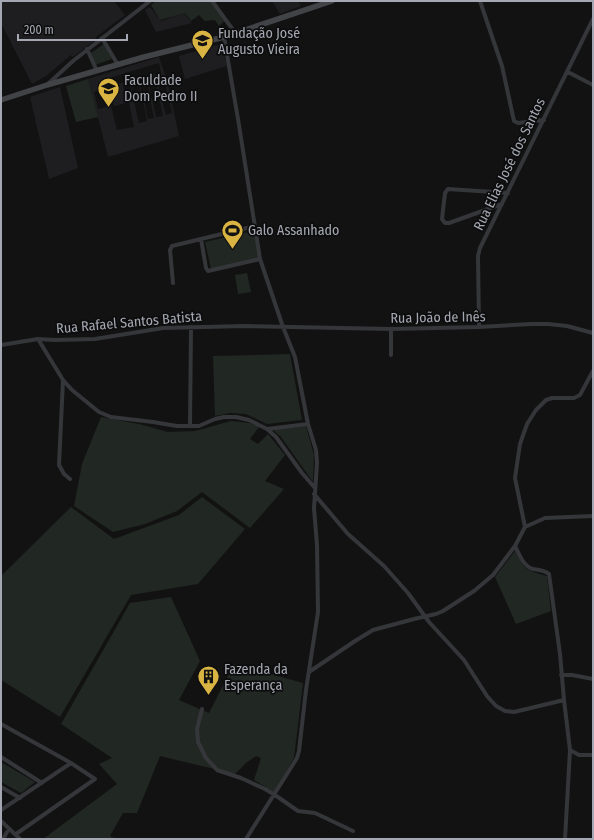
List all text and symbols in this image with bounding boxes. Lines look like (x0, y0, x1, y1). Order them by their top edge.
scale bar (18, 16, 127, 42)
text: 200 m (24, 23, 54, 37)
place label: Fundação José Augusto Vieira (218, 25, 300, 58)
school or university icon: Fundação José Augusto Vieira (190, 28, 216, 61)
place label: Faculdade Dom Pedro II (124, 72, 197, 105)
school or university icon: Faculdade Dom Pedro II (95, 75, 121, 108)
street label: Rua Elias José dos Santos (470, 95, 549, 233)
sports icon: Galo Assanhado (219, 217, 245, 250)
place label: Galo Assanhado (248, 222, 339, 239)
street label: Rua Rafael Santos Batista (55, 308, 203, 337)
street label: Rua João de Inês (390, 308, 486, 327)
place label: Fazenda da Esperança (224, 661, 288, 694)
building icon: Fazenda da Esperança (195, 664, 221, 697)

